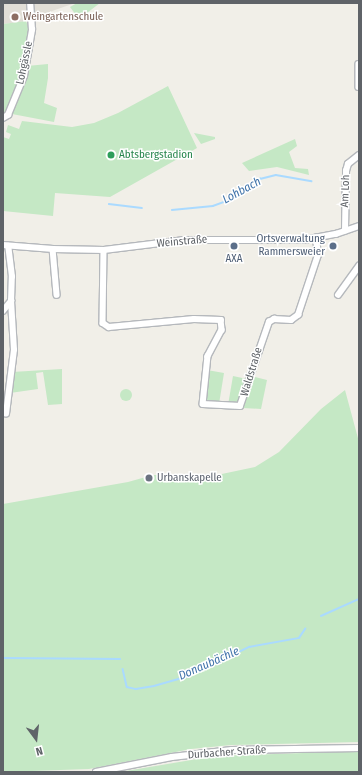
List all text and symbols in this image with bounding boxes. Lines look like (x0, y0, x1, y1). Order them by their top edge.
place label: Weingartenschule (23, 10, 103, 24)
marker: Weingartenschule (10, 12, 20, 22)
street label: Lohgässle (14, 40, 36, 86)
place label: Abtsbergstadion (119, 148, 193, 162)
marker: Abtsbergstadion (106, 150, 116, 160)
street label: Am Loh (339, 174, 353, 208)
water label: Lohbach (220, 175, 264, 207)
street label: Weinstraße (156, 233, 208, 251)
place label: Ortsverwaltung Rammersweier (256, 233, 325, 259)
marker: AXA (229, 241, 239, 251)
marker: Ortsverwaltung Rammersweier (328, 241, 338, 251)
place label: AXA (226, 252, 242, 266)
street label: Waldstraße (238, 346, 266, 398)
place label: Urbanskapelle (157, 471, 222, 485)
marker: Urbanskapelle (144, 473, 154, 483)
water label: Donaubächle (176, 644, 242, 684)
north arrow (16, 719, 56, 759)
text: N (34, 744, 44, 758)
street label: Durbacher Straße (187, 744, 267, 762)

